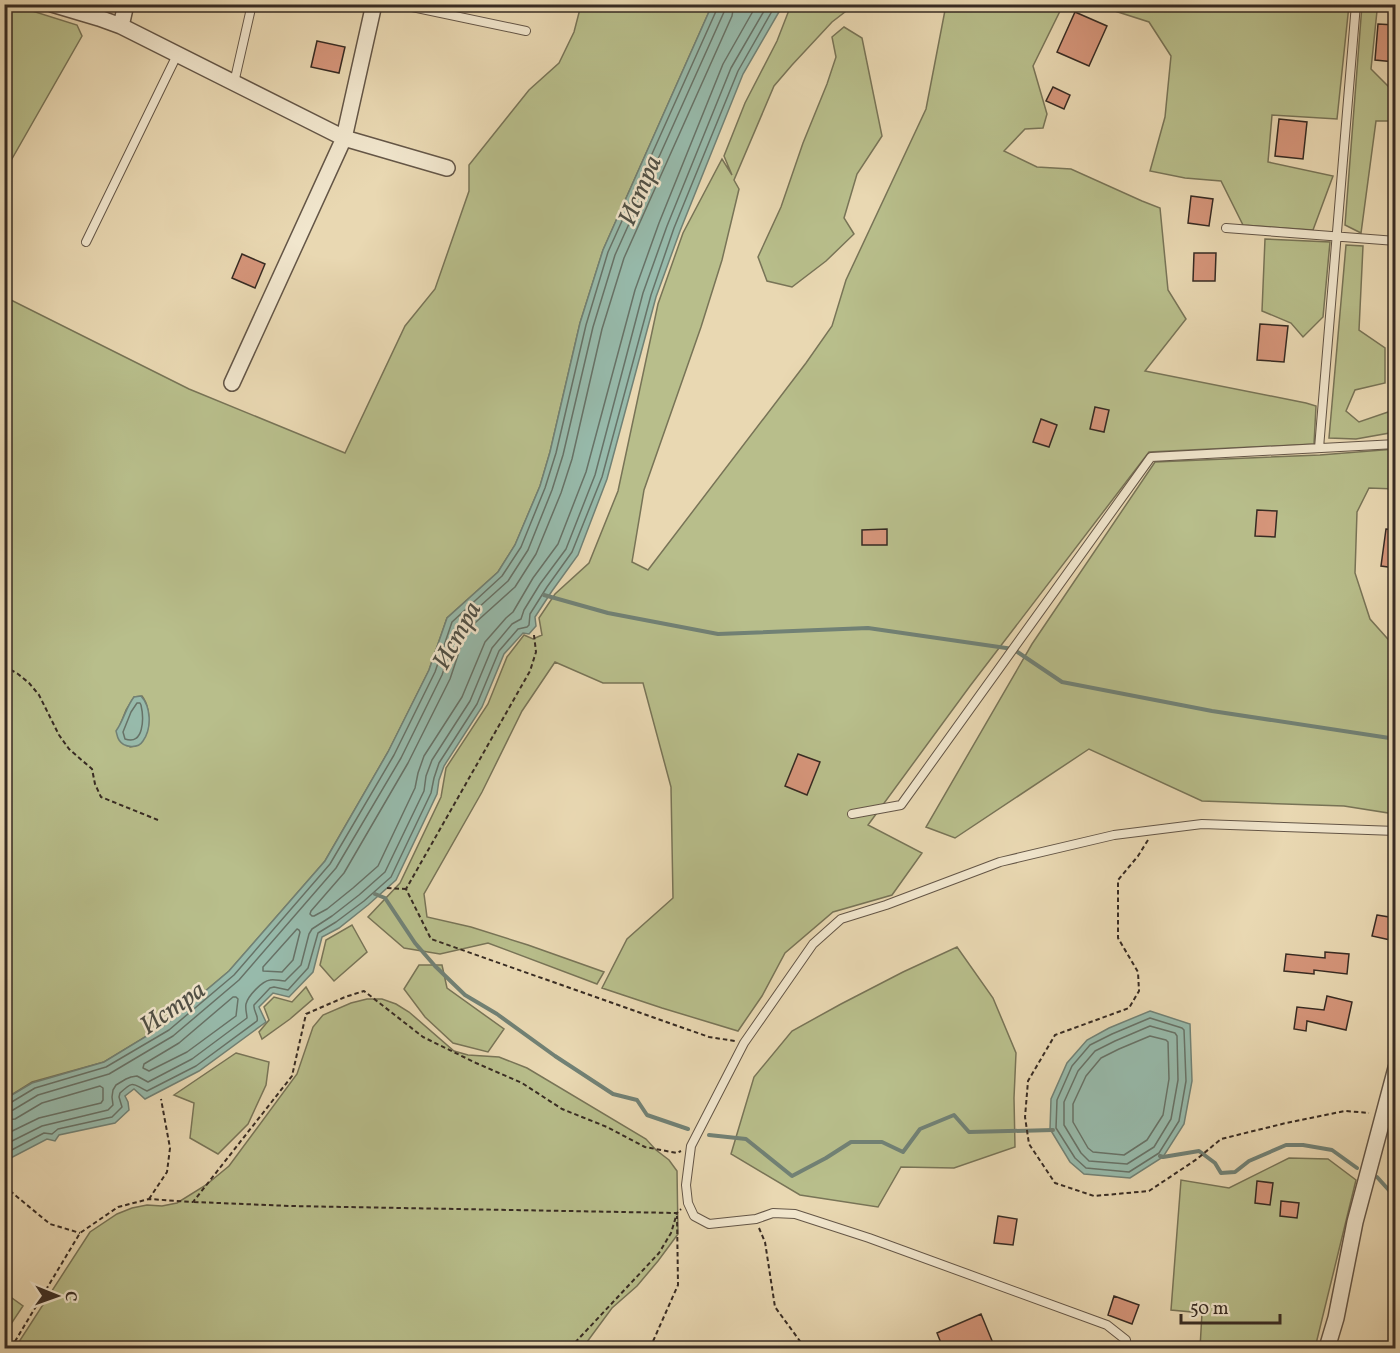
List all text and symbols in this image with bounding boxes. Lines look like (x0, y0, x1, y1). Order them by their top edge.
water label: Истра (610, 150, 672, 231)
water label: Истра (424, 595, 491, 677)
water label: Истра (133, 973, 213, 1044)
north arrow (27, 1266, 87, 1326)
scale bar (1181, 1287, 1280, 1325)
text: С (59, 1291, 81, 1302)
text: 50 m (1190, 1297, 1229, 1322)

